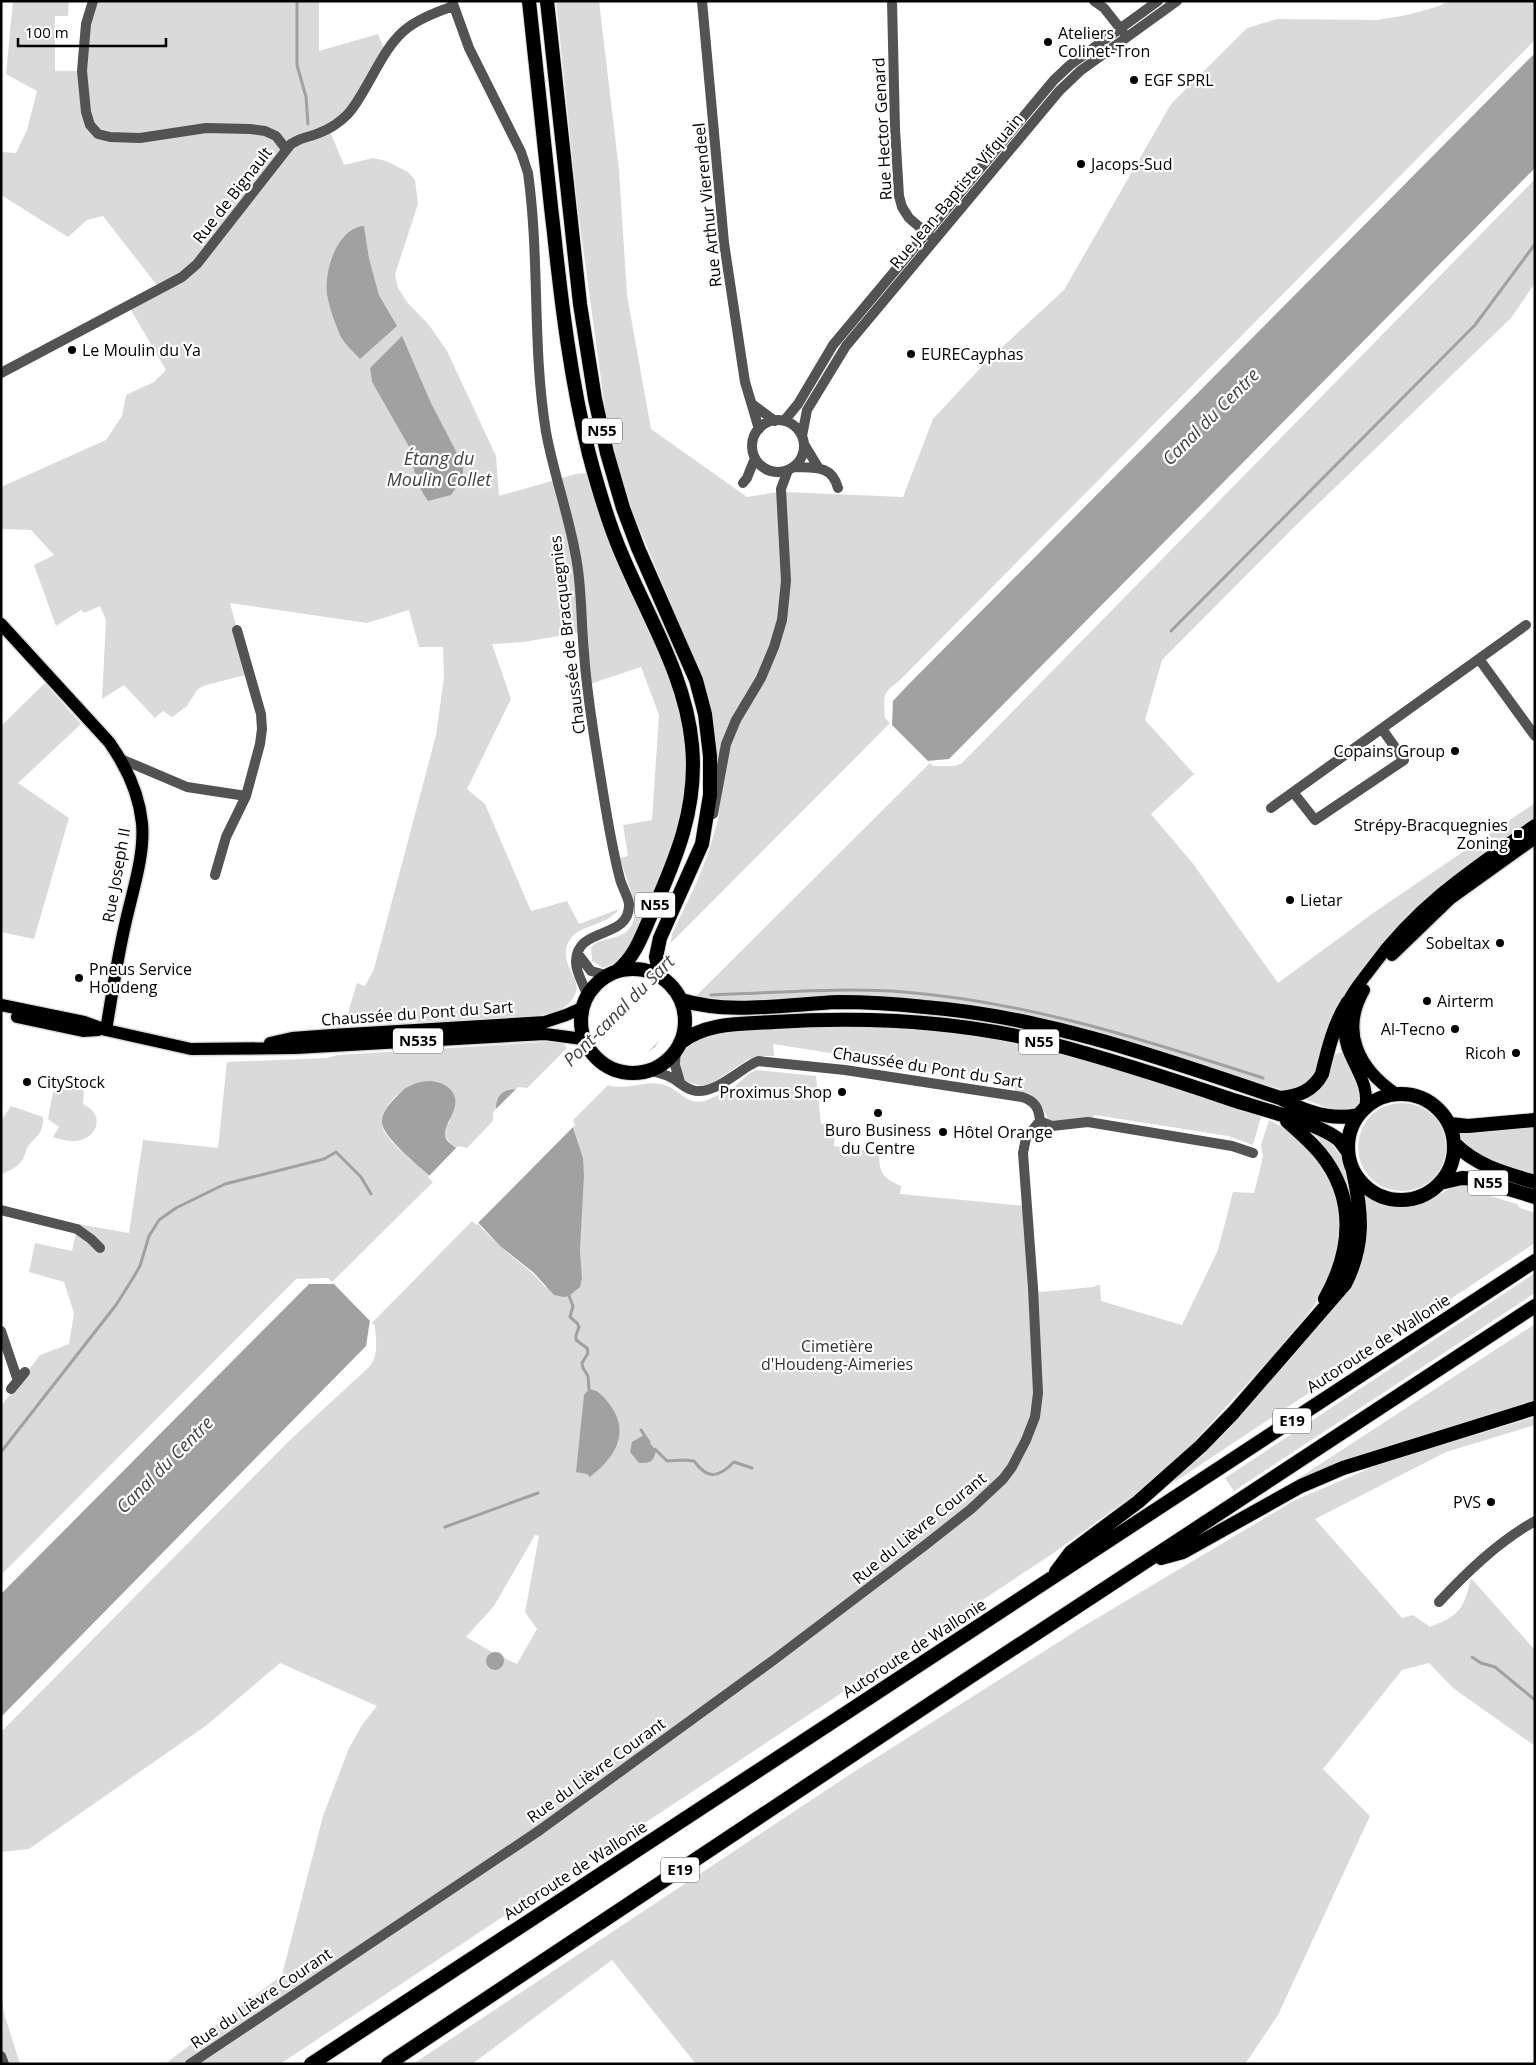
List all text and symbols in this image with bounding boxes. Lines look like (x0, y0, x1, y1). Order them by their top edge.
scale bar (18, 15, 165, 47)
text: 100 m (25, 22, 69, 42)
place label: Ateliers Colinet-Tron (1058, 22, 1150, 62)
marker: Ateliers Colinet-Tron (1042, 36, 1054, 48)
street label: Rue Hector Genard (867, 57, 897, 201)
place label: EGF SPRL (1144, 69, 1214, 91)
marker: EGF SPRL (1128, 74, 1140, 86)
street label: Rue Jean-Baptiste Vifquain (884, 109, 1028, 273)
street label: Rue Arthur Vierendeel (687, 122, 727, 288)
street label: Rue de Bignault (187, 142, 277, 248)
place label: Jacops-Sud (1089, 153, 1172, 175)
marker: Jacops-Sud (1075, 158, 1087, 170)
place label: Le Moulin du Ya (82, 339, 201, 361)
place label: EURECayphas (921, 343, 1023, 365)
marker: Le Moulin du Ya (66, 344, 78, 356)
marker: EURECayphas (905, 348, 917, 360)
water label: Canal du Centre (1157, 363, 1264, 470)
road number: N55 (582, 418, 622, 444)
water label: Étang du Moulin Collet (387, 446, 492, 491)
street label: Chaussée de Bracquegnies (544, 534, 590, 736)
place label: Copains Group (1334, 740, 1445, 762)
marker: Copains Group (1449, 745, 1461, 757)
place label: Strépy-Bracquegnies Zoning (1354, 814, 1508, 854)
street label: Rue Joseph II (97, 826, 135, 924)
marker: Strépy-Bracquegnies Zoning (1512, 828, 1524, 840)
place label: Lietar (1300, 889, 1343, 911)
road number: N55 (635, 892, 675, 918)
marker: Lietar (1284, 894, 1296, 906)
place label: Sobeltax (1426, 932, 1491, 954)
marker: Sobeltax (1494, 937, 1506, 949)
water label: Pont-canal du Sart (557, 949, 680, 1071)
place label: Pneus Service Houdeng (89, 958, 192, 998)
marker: Pneus Service Houdeng (73, 972, 85, 984)
place label: Airterm (1437, 990, 1494, 1012)
street label: Chaussée du Pont du Sart (320, 995, 514, 1031)
marker: Airterm (1421, 995, 1433, 1007)
place label: Al-Tecno (1381, 1018, 1445, 1040)
marker: Al-Tecno (1449, 1023, 1461, 1035)
road number: N535 (393, 1028, 443, 1054)
road number: N55 (1019, 1030, 1059, 1054)
street label: Chaussée du Pont du Sart (831, 1041, 1025, 1093)
place label: Ricoh (1465, 1042, 1506, 1064)
marker: Ricoh (1510, 1047, 1522, 1059)
place label: CityStock (37, 1071, 106, 1093)
marker: CityStock (21, 1076, 33, 1088)
place label: Proximus Shop (719, 1081, 832, 1103)
marker: Proximus Shop (836, 1086, 848, 1098)
marker: Buro Business du Centre (872, 1107, 884, 1119)
place label: Buro Business du Centre (825, 1119, 931, 1159)
place label: Hôtel Orange (953, 1121, 1053, 1143)
marker: Hôtel Orange (937, 1126, 949, 1138)
road number: N55 (1468, 1170, 1508, 1196)
street label: Autoroute de Wallonie (1302, 1288, 1454, 1398)
park label: Cimetière d'Houdeng-Aimeries (761, 1335, 913, 1375)
road number: E19 (1273, 1408, 1311, 1434)
water label: Canal du Centre (111, 1411, 218, 1518)
street label: Rue du Lièvre Courant (848, 1467, 991, 1589)
place label: PVS (1453, 1491, 1481, 1513)
marker: PVS (1485, 1496, 1497, 1508)
street label: Autoroute de Wallonie (838, 1593, 990, 1703)
street label: Rue du Lièvre Courant (522, 1712, 670, 1828)
street label: Autoroute de Wallonie (499, 1815, 651, 1925)
road number: E19 (661, 1858, 699, 1882)
street label: Rue du Lièvre Courant (186, 1942, 336, 2054)

